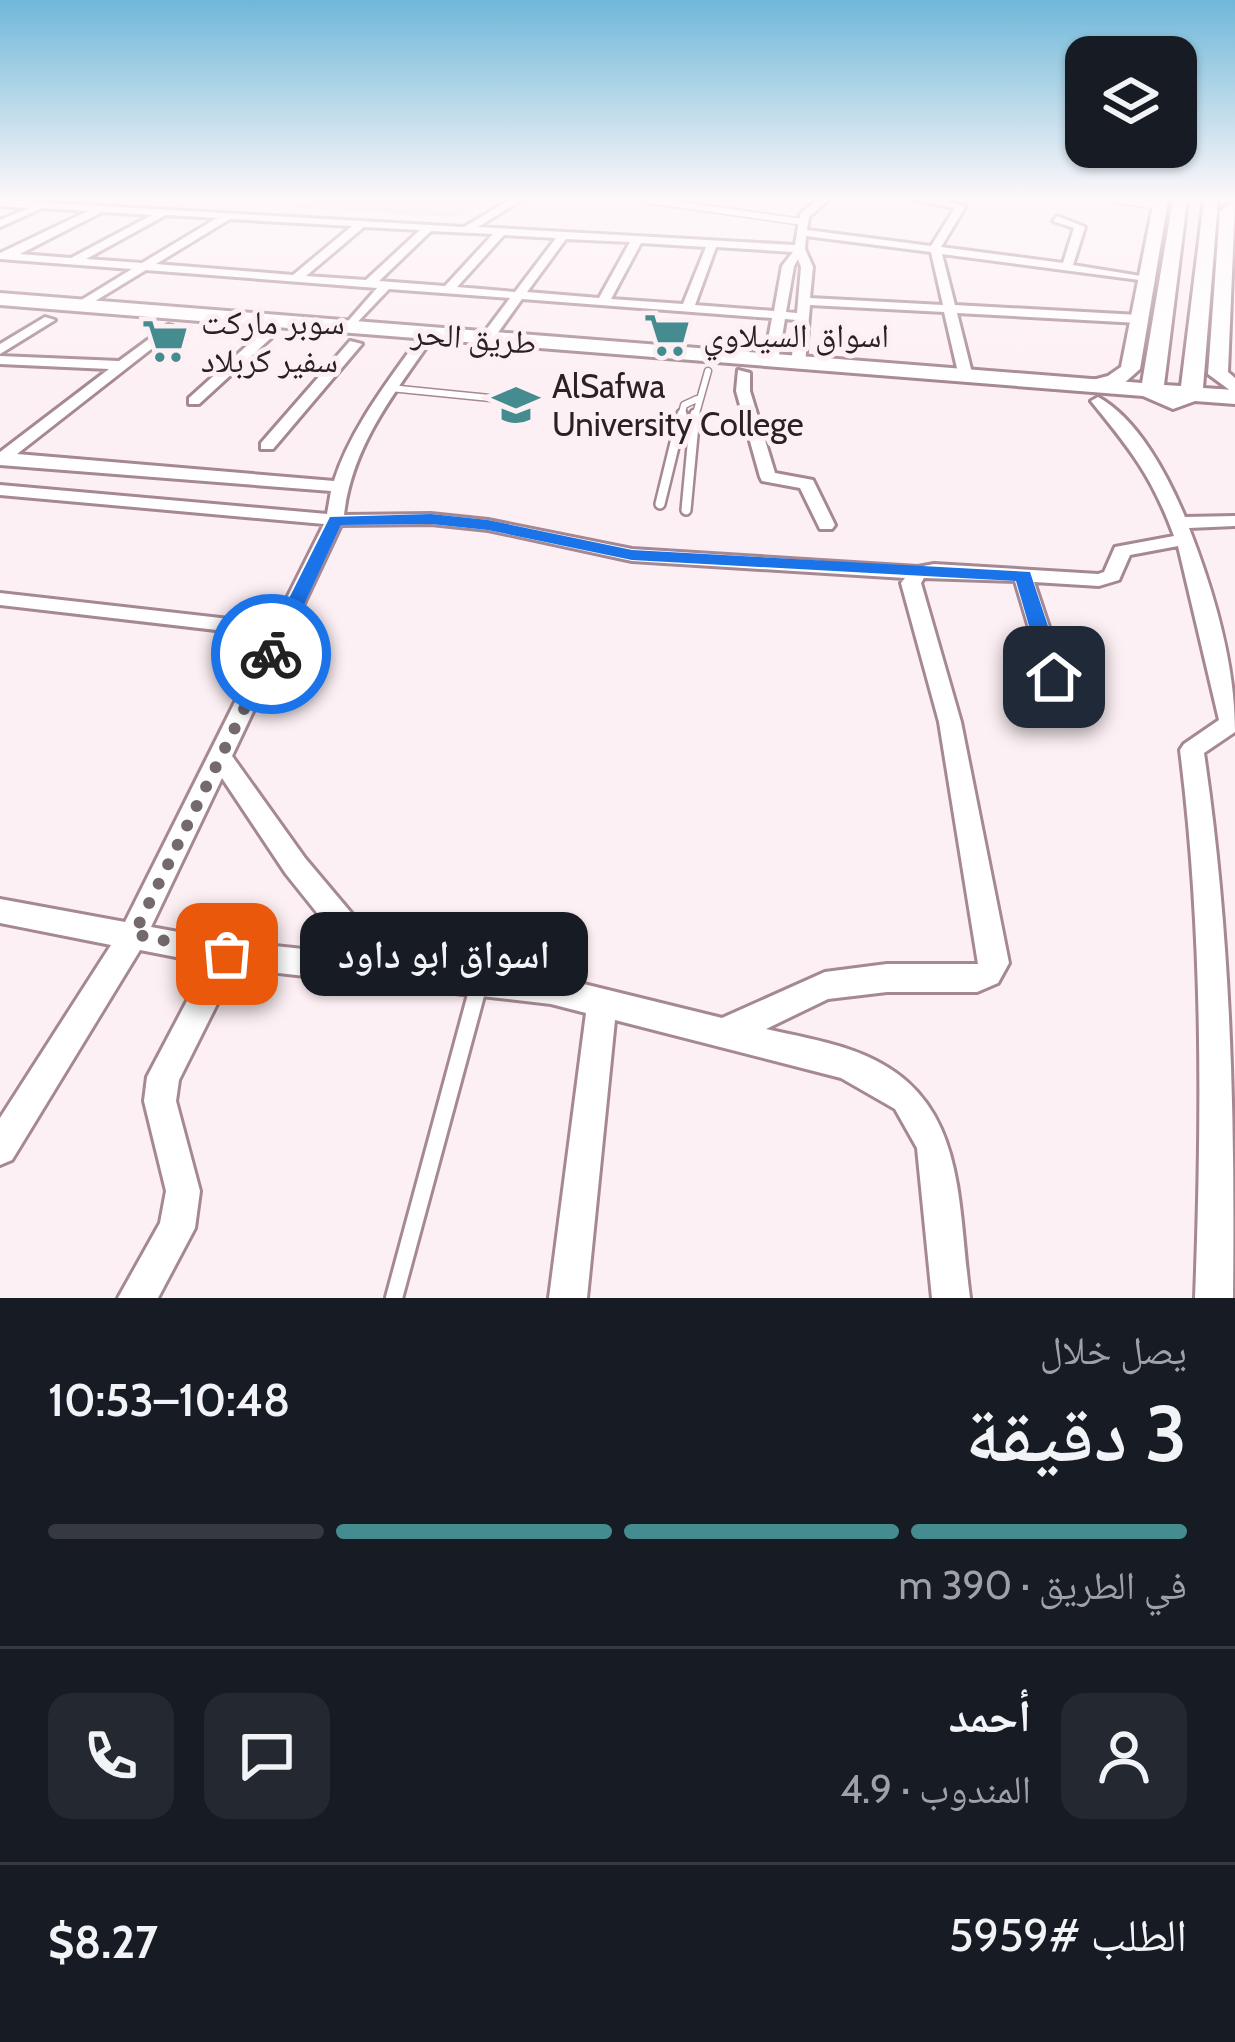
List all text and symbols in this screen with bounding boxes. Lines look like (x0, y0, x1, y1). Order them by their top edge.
map controls (1065, 36, 1197, 168)
button: layers (1065, 36, 1197, 168)
place label: سوبر ماركت سفير كربلاد (201, 302, 345, 380)
supermarket icon: اسواق السيلاوي (642, 310, 692, 360)
street label: طريق الحر (409, 312, 538, 363)
place label: اسواق السيلاوي (703, 315, 889, 361)
supermarket icon: سوبر ماركت سفير كربلاد (140, 316, 190, 366)
place label: AlSafwa University College (552, 366, 804, 444)
school or university icon: AlSafwa University College (491, 380, 541, 430)
courier (211, 594, 331, 714)
icon: bike (238, 621, 304, 687)
pin (1003, 626, 1105, 728)
icon: home (1021, 644, 1087, 710)
pin (176, 903, 278, 1005)
callout: اسواق ابو داود (299, 912, 587, 996)
icon: bag (194, 921, 260, 987)
text: اسواق ابو داود (338, 930, 550, 978)
text: يصل خلال (1040, 1326, 1187, 1374)
text: 10:48–10:53 (48, 1373, 290, 1427)
text: 3 دقيقة (965, 1386, 1187, 1481)
text: في الطريق · 390 m (898, 1561, 1187, 1609)
text: أحمد (949, 1689, 1031, 1743)
button: phone (48, 1693, 174, 1819)
button: chat (204, 1693, 330, 1819)
button: person (1061, 1693, 1187, 1819)
text: المندوب · 4.9 (840, 1765, 1031, 1813)
text: الطلب #5959 (949, 1908, 1187, 1962)
text: $8.27 (48, 1915, 158, 1969)

